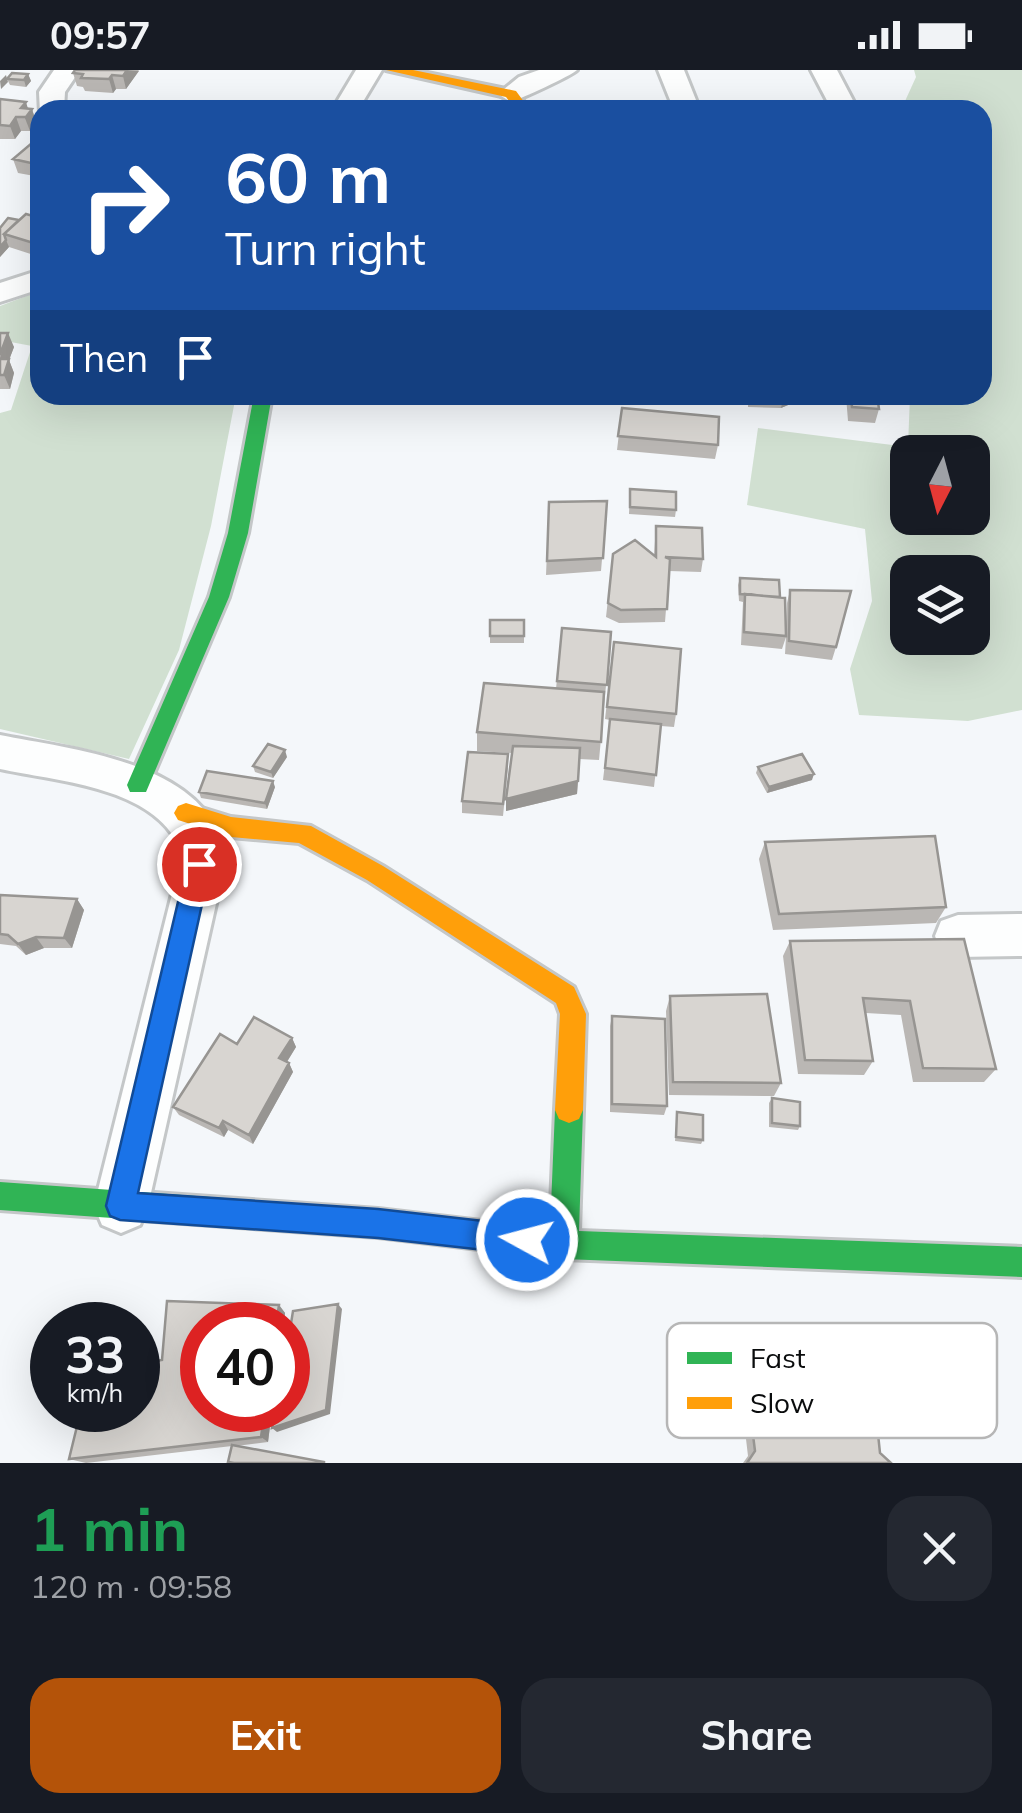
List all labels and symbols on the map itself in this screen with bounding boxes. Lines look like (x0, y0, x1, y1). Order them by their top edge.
north arrow (890, 435, 990, 535)
pin (157, 822, 242, 907)
position arrow (475, 1188, 579, 1292)
speed limit sign: 40 (180, 1302, 310, 1432)
legend (667, 1323, 997, 1438)
text: Fast (750, 1340, 806, 1375)
text: Slow (750, 1385, 814, 1420)

